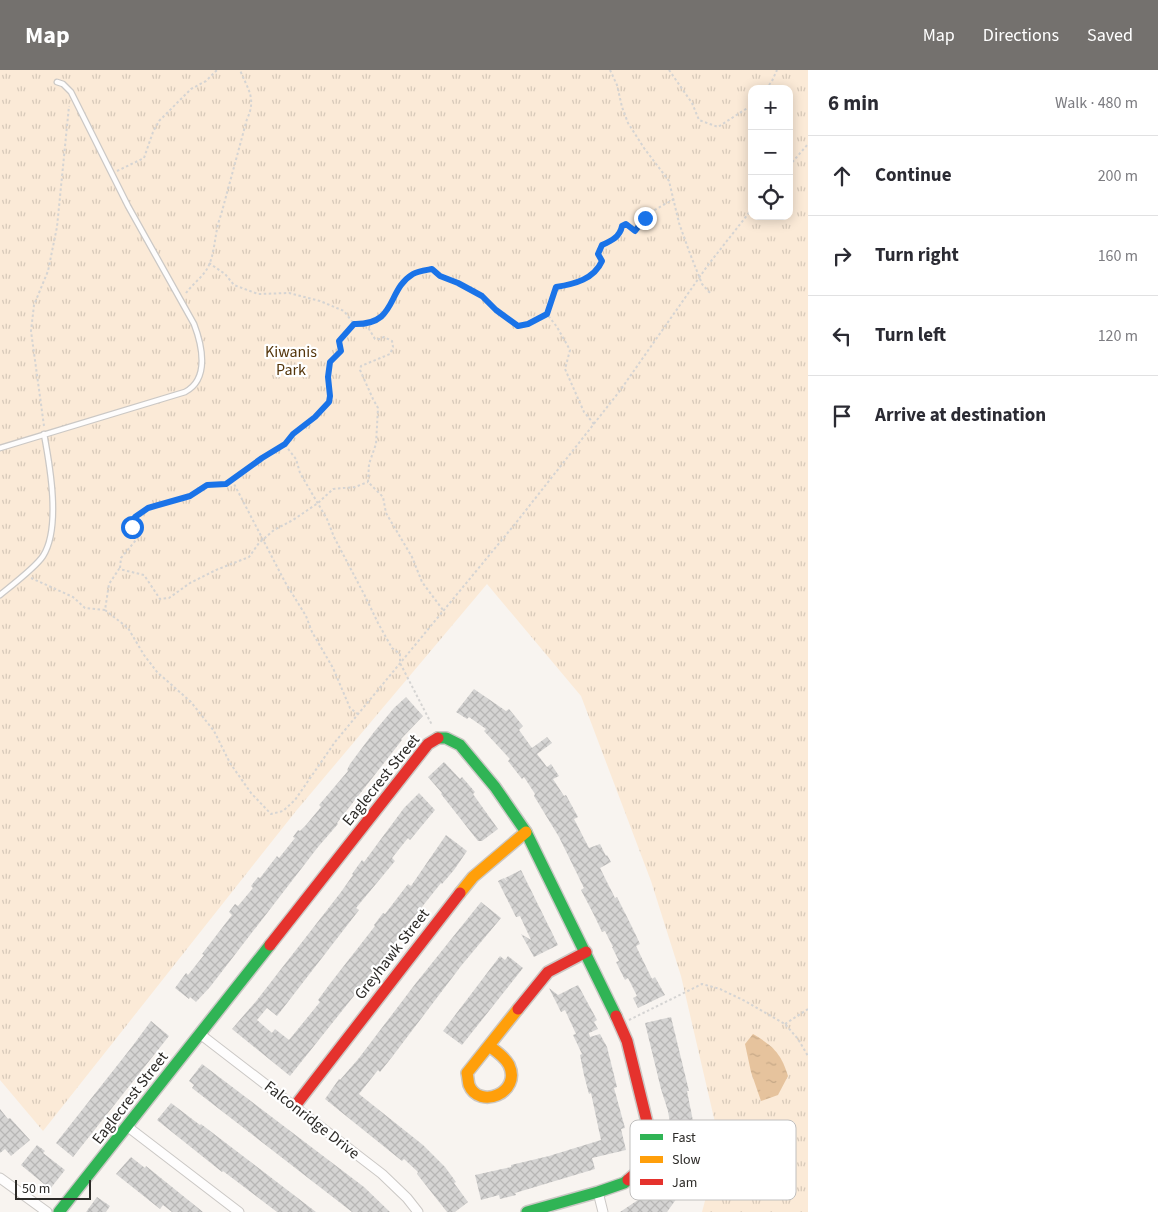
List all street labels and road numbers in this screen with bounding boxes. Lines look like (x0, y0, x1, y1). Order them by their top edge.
street label: Eaglecrest Street (337, 729, 425, 831)
street label: Greyhawk Street (349, 903, 435, 1004)
street label: Eaglecrest Street (87, 1047, 174, 1149)
street label: Falconridge Drive (260, 1076, 364, 1164)

